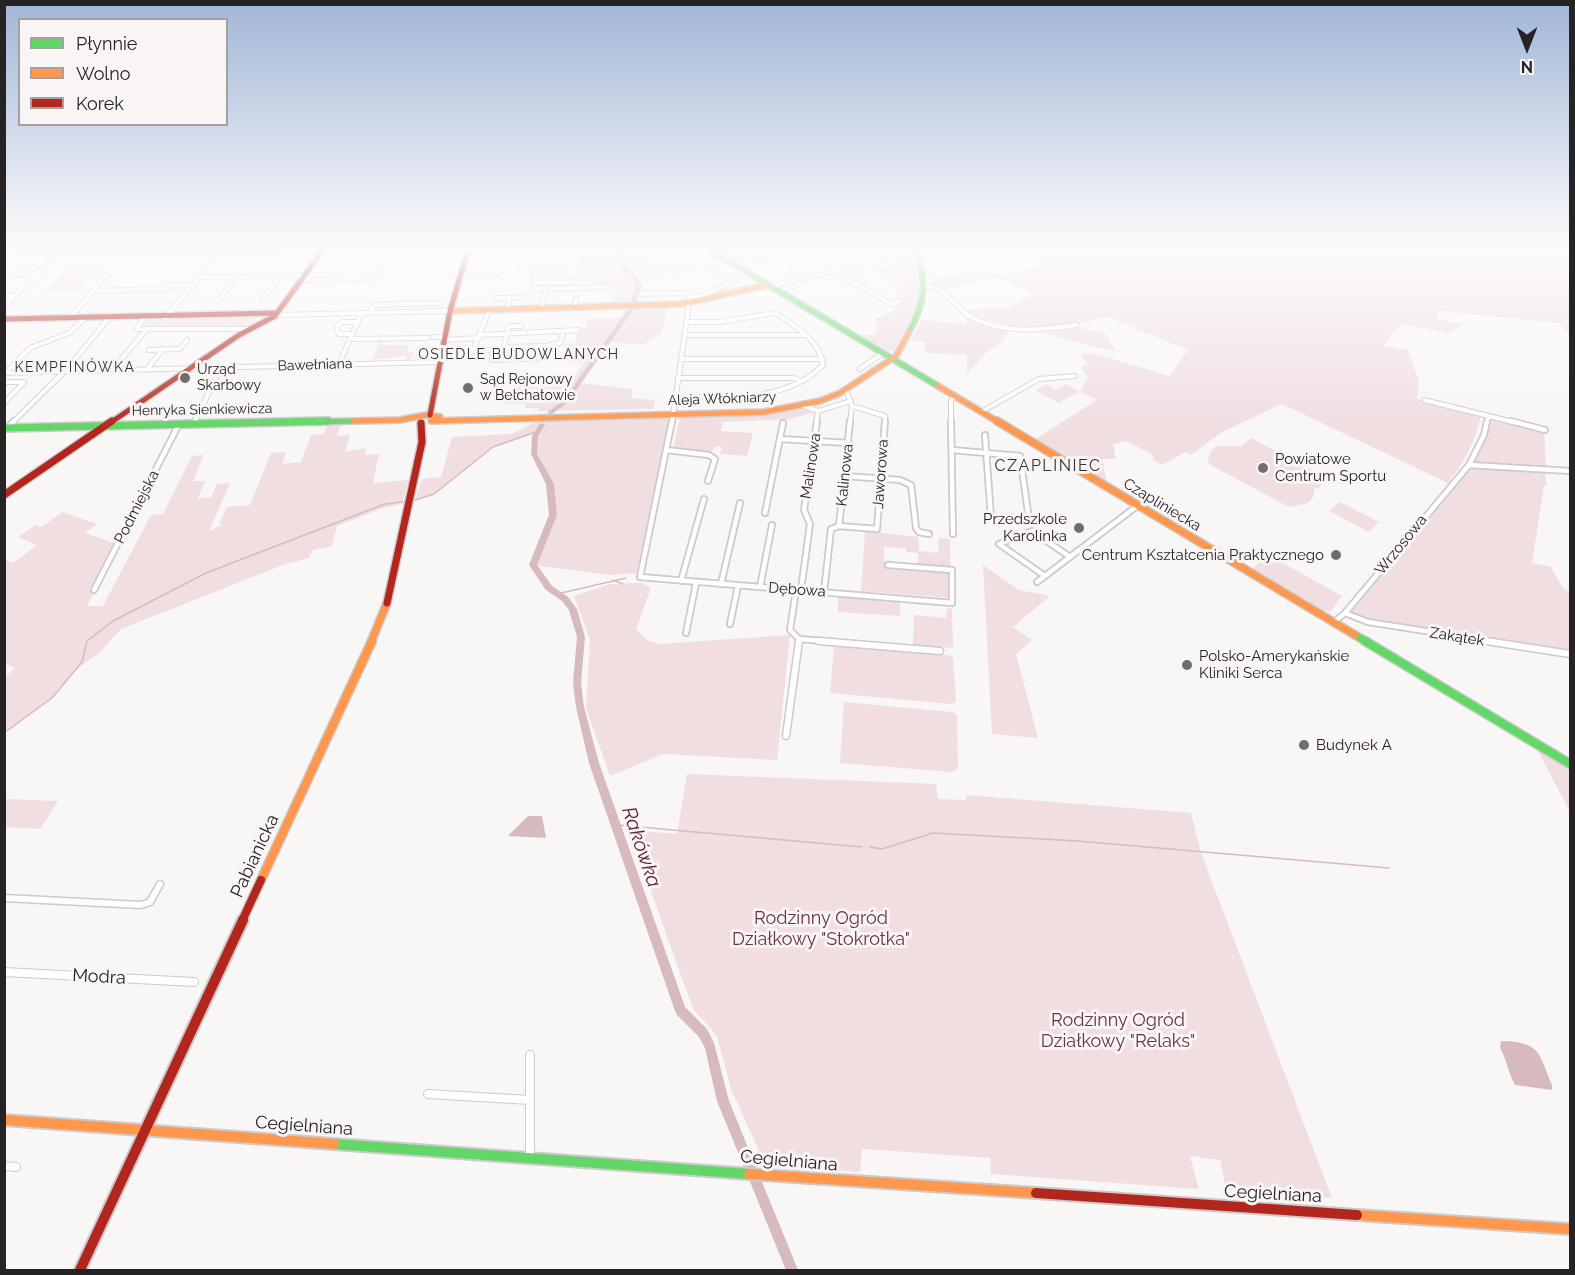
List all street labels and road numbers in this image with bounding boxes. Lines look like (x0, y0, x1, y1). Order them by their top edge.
street label: Bawełniana (277, 355, 353, 375)
street label: Aleja Włókniarzy (667, 389, 777, 409)
street label: Henryka Sienkiewicza (131, 400, 273, 420)
street label: Malinowa (797, 432, 825, 500)
street label: Jaworowa (870, 439, 892, 509)
street label: Kalinowa (833, 443, 857, 507)
street label: Podmiejska (111, 467, 163, 547)
street label: Czapliniecka (1120, 475, 1204, 535)
street label: Wrzosowa (1371, 511, 1431, 579)
street label: Dębowa (768, 579, 826, 601)
street label: Zakątek (1428, 624, 1486, 650)
street label: Pabianicka (226, 811, 284, 901)
street label: Modra (72, 965, 126, 989)
street label: Cegielniana (254, 1112, 354, 1140)
street label: Cegielniana (739, 1146, 839, 1176)
street label: Cegielniana (1224, 1181, 1322, 1207)

